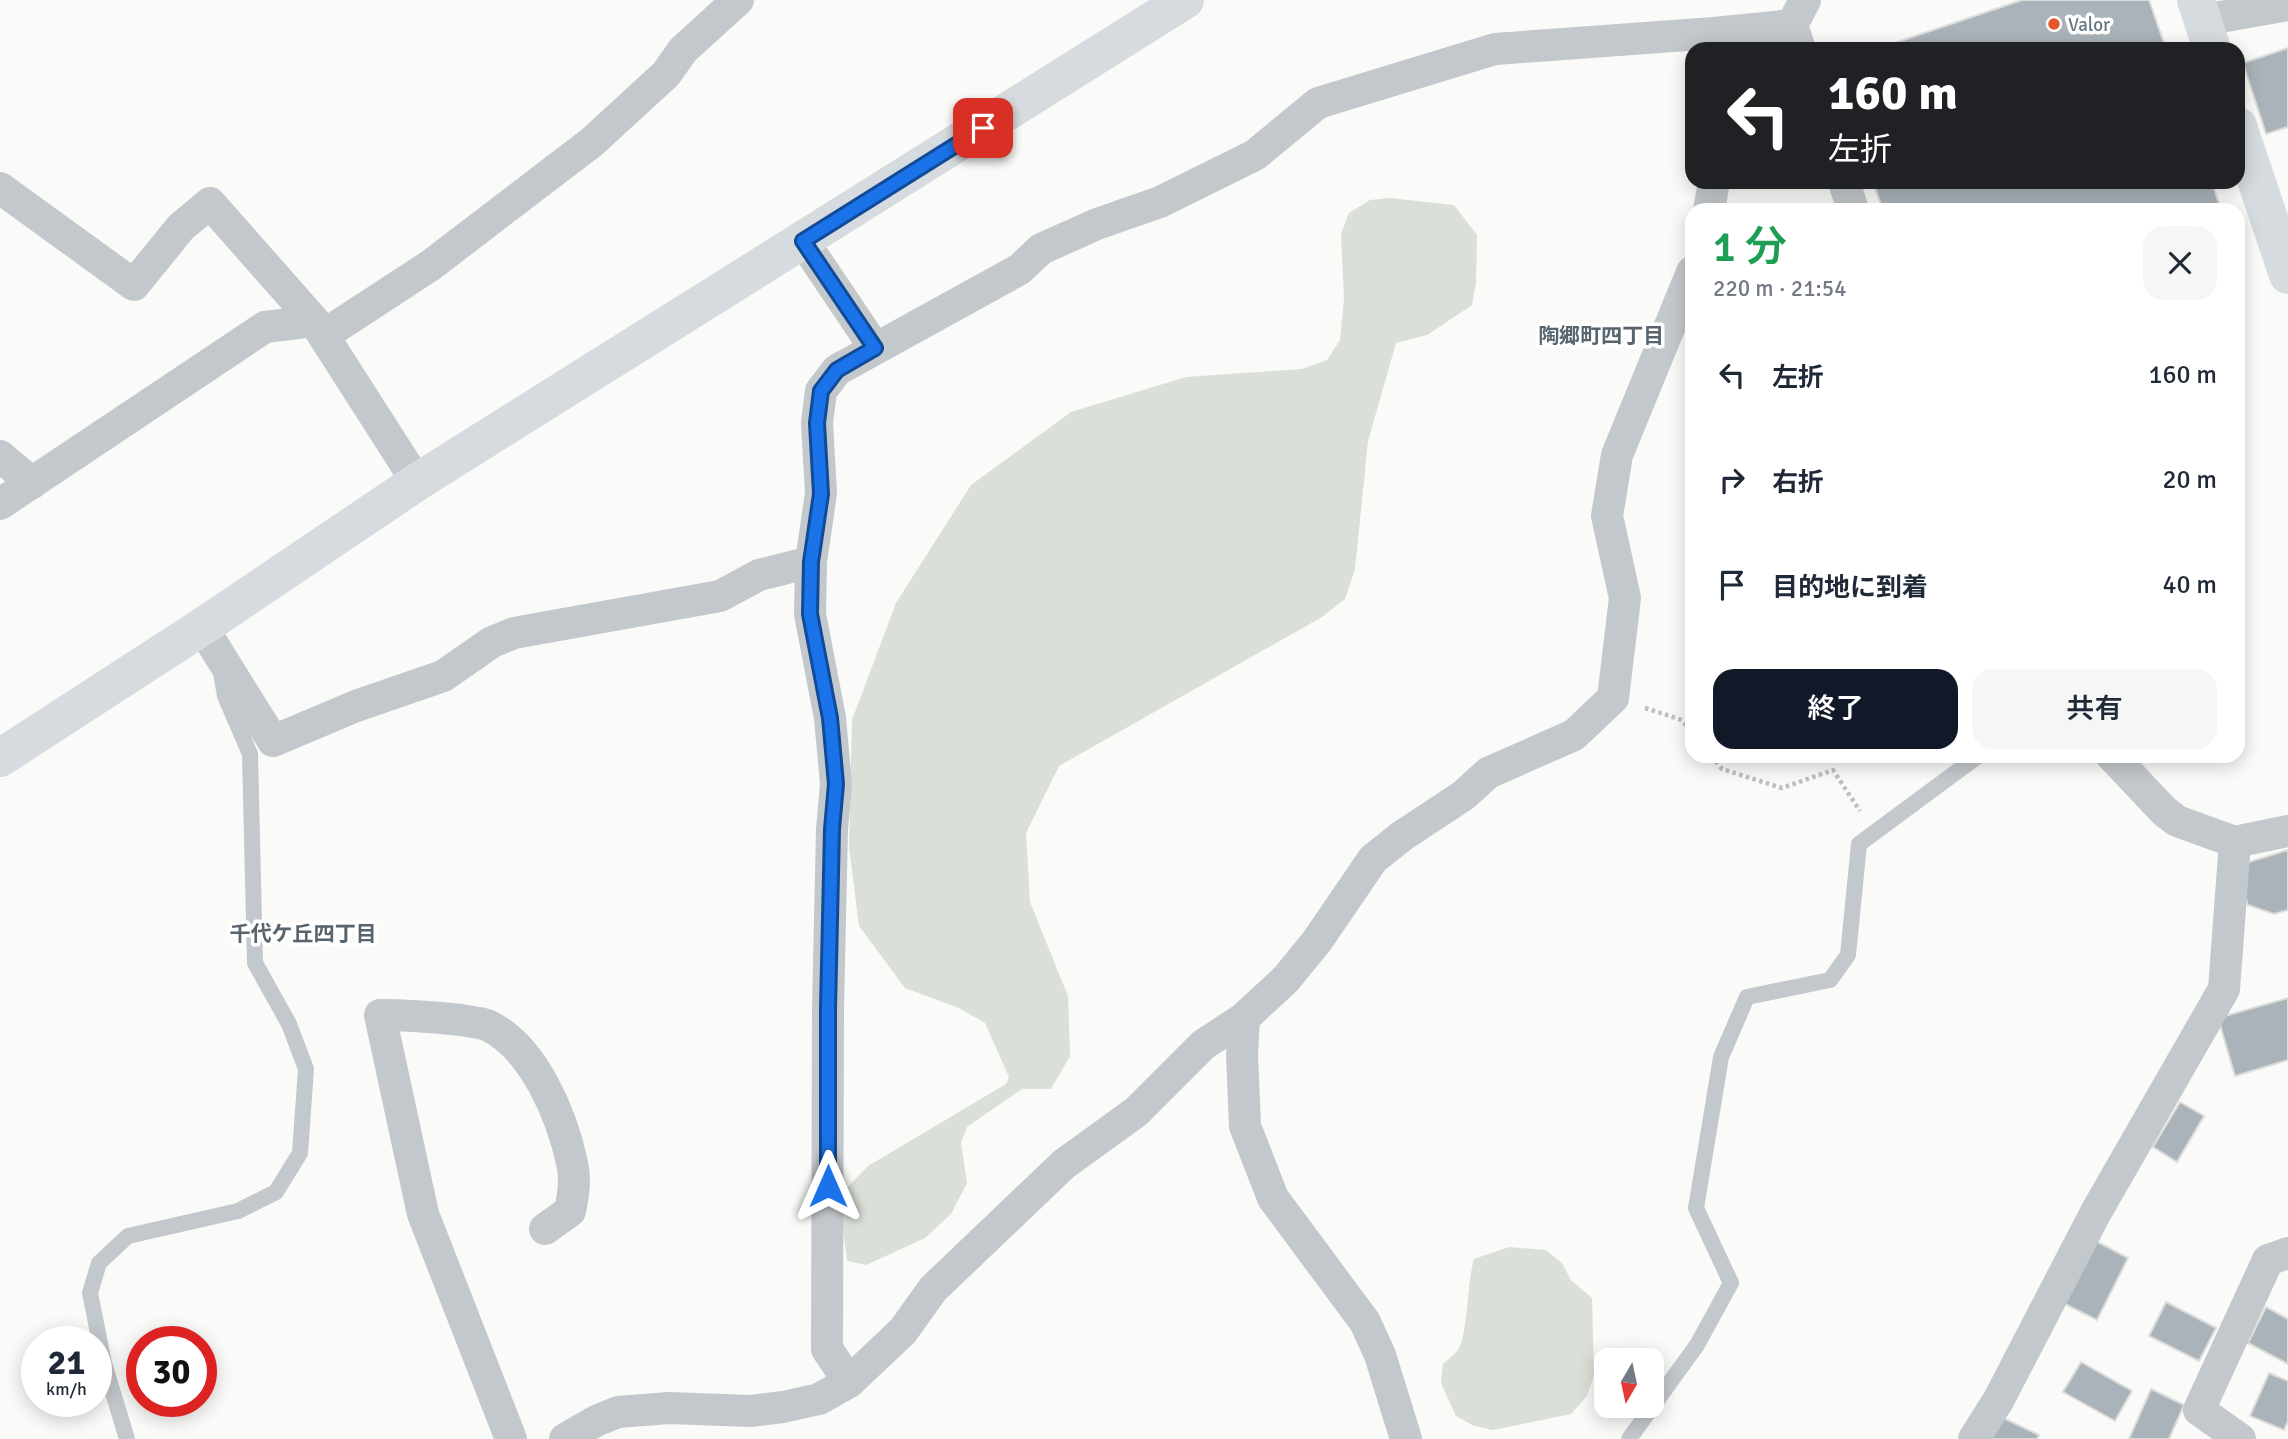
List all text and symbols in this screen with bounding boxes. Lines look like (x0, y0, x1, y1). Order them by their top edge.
place label: Valor (2068, 13, 2110, 37)
marker: Valor (2046, 16, 2062, 32)
text: 160 m (1828, 63, 1958, 123)
icon: left (1713, 70, 1804, 161)
pin (953, 98, 1013, 158)
icon: arrive (964, 109, 1002, 147)
text: 左折 (1828, 130, 1892, 169)
text: 1 分 (1713, 222, 1787, 273)
button: close (2143, 226, 2217, 300)
text: 220 m · 21:54 (1713, 274, 1847, 303)
district label: 陶郷町四丁目 (1538, 323, 1664, 349)
icon: left (1713, 356, 1751, 394)
text: 160 m (2148, 359, 2217, 391)
text: 左折 (1772, 362, 1824, 394)
icon: right (1713, 461, 1751, 499)
text: 20 m (2162, 464, 2217, 496)
text: 右折 (1772, 467, 1824, 499)
icon: arrive (1713, 566, 1751, 604)
text: 40 m (2162, 569, 2217, 601)
text: 目的地に到着 (1772, 572, 1928, 604)
button: 終了 (1713, 669, 1958, 749)
button: 共有 (1972, 669, 2217, 749)
district label: 千代ケ丘四丁目 (230, 921, 377, 947)
position arrow (791, 1149, 865, 1223)
speed limit sign: 30 (126, 1326, 217, 1417)
text: 21 (48, 1341, 85, 1384)
north arrow (1594, 1348, 1664, 1418)
map controls (1594, 1348, 1664, 1418)
text: km/h (46, 1378, 87, 1400)

